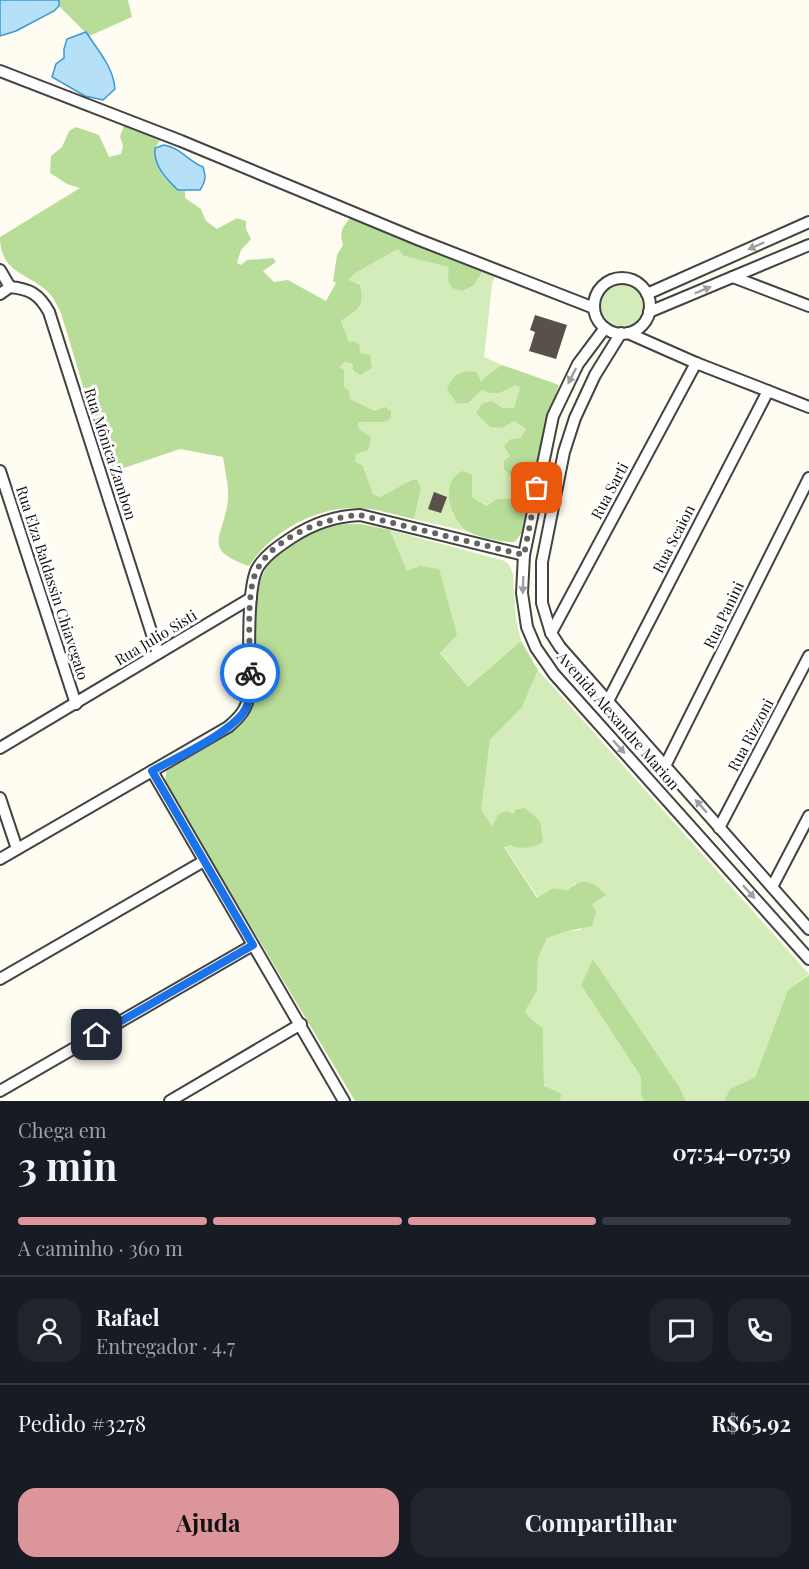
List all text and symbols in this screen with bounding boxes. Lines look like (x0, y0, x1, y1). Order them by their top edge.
one-way arrow (747, 241, 764, 250)
one-way arrow (694, 285, 712, 294)
one-way arrow (567, 367, 576, 384)
street label: Rua Mônica Zambon (80, 385, 142, 522)
street label: Rua Sarti (586, 458, 633, 522)
pin (511, 462, 562, 513)
icon: bag (520, 471, 553, 504)
street label: Rua Elza Baldassin Chiavegato (12, 483, 94, 682)
street label: Rua Scaion (647, 501, 699, 576)
one-way arrow (518, 575, 527, 594)
street label: Rua Panini (698, 577, 748, 651)
street label: Rua Julio Sisti (111, 604, 201, 670)
courier (220, 643, 280, 703)
street label: Avenida Alexandre Marion (552, 646, 684, 794)
icon: bike (234, 657, 267, 690)
street label: Rua Rizzoni (723, 694, 778, 774)
one-way arrow (612, 739, 625, 754)
one-way arrow (694, 799, 708, 814)
one-way arrow (742, 884, 755, 899)
pin (71, 1009, 122, 1060)
icon: home (80, 1018, 113, 1051)
text: Chega em (18, 1116, 107, 1143)
text: 07:54–07:59 (673, 1137, 791, 1167)
text: 3 min (18, 1139, 117, 1191)
text: A caminho · 360 m (18, 1234, 183, 1261)
button: person (18, 1299, 81, 1362)
button: chat (650, 1299, 713, 1362)
button: phone (728, 1299, 791, 1362)
text: Rafael (96, 1302, 160, 1332)
text: Entregador · 4.7 (96, 1332, 235, 1359)
text: Pedido #3278 (18, 1408, 146, 1438)
text: R$65.92 (711, 1408, 791, 1438)
button: Ajuda (18, 1488, 399, 1557)
button: Compartilhar (411, 1488, 791, 1557)

